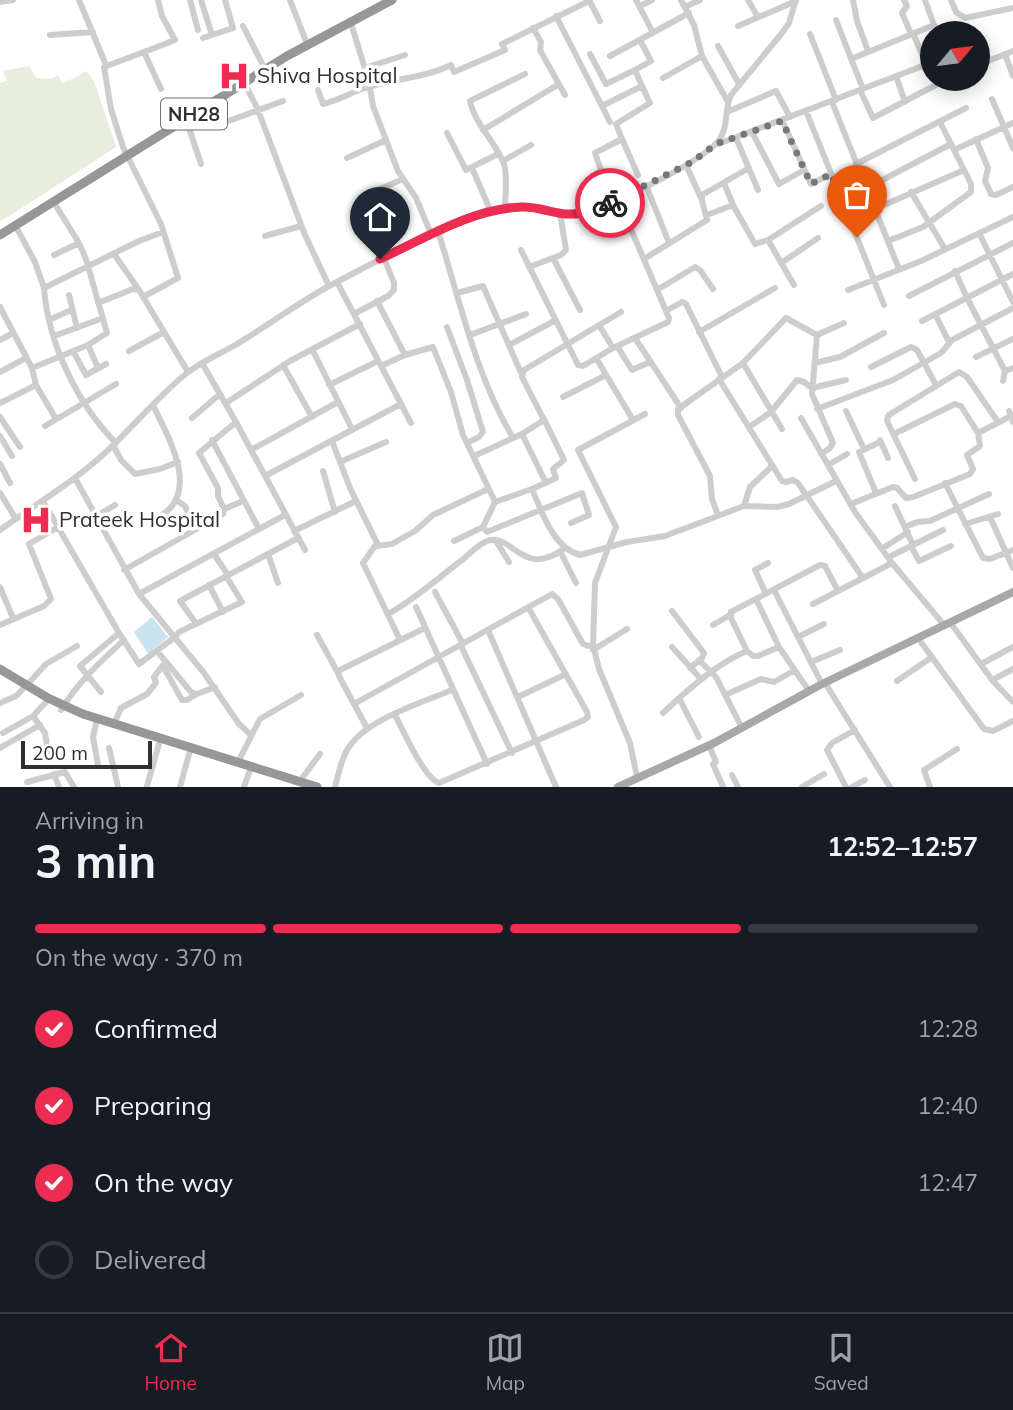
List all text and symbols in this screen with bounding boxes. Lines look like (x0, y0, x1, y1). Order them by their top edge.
north arrow (920, 21, 990, 91)
map controls (920, 21, 990, 91)
hospital icon: Shiva Hospital (217, 59, 251, 93)
place label: Shiva Hospital (257, 62, 397, 88)
road number: NH28 (161, 98, 227, 130)
pin (827, 165, 887, 237)
courier (575, 168, 645, 238)
icon: bag (838, 176, 876, 214)
icon: bike (591, 184, 629, 222)
pin (350, 187, 410, 259)
icon: home (361, 198, 399, 236)
hospital icon: Prateek Hospital (19, 503, 53, 537)
place label: Prateek Hospital (59, 506, 220, 532)
scale bar (21, 738, 152, 770)
text: 200 m (32, 741, 88, 765)
text: Arriving in (35, 806, 144, 835)
text: 12:52–12:57 (827, 830, 978, 863)
text: 3 min (35, 832, 156, 890)
text: On the way · 370 m (35, 943, 243, 972)
icon: check (35, 1010, 73, 1048)
text: Confirmed (94, 1012, 218, 1045)
text: 12:28 (918, 1014, 978, 1043)
icon: check (35, 1087, 73, 1125)
text: Preparing (94, 1089, 212, 1122)
text: 12:40 (918, 1091, 978, 1120)
icon: check (35, 1164, 73, 1202)
text: On the way (94, 1166, 233, 1199)
text: 12:47 (918, 1168, 978, 1197)
text: Delivered (94, 1243, 207, 1276)
tab: Home (144, 1329, 197, 1395)
tab: Map (486, 1329, 525, 1395)
tab: Saved (814, 1329, 869, 1395)

